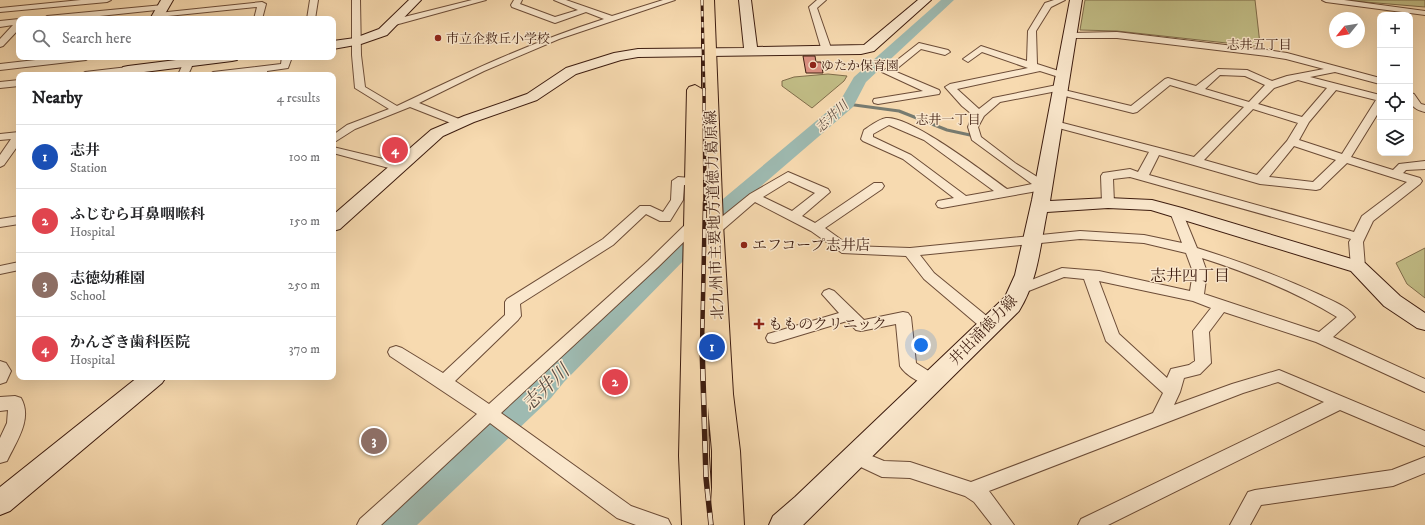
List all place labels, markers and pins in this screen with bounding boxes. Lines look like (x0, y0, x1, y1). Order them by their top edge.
place label: 市立企救丘小学校 (446, 31, 550, 47)
marker: 市立企救丘小学校 (433, 33, 443, 43)
place label: ゆたか保育園 (821, 58, 899, 74)
marker: ゆたか保育園 (808, 60, 818, 70)
pin: 4 (382, 135, 408, 165)
place label: エフコープ志井店 (752, 236, 871, 255)
marker: エフコープ志井店 (739, 240, 749, 250)
place label: もものクリニック (768, 315, 887, 334)
marker: もものクリニック (753, 318, 765, 330)
pin: 1 (699, 332, 725, 362)
pin: 2 (602, 367, 628, 397)
pin: 3 (361, 426, 387, 456)

